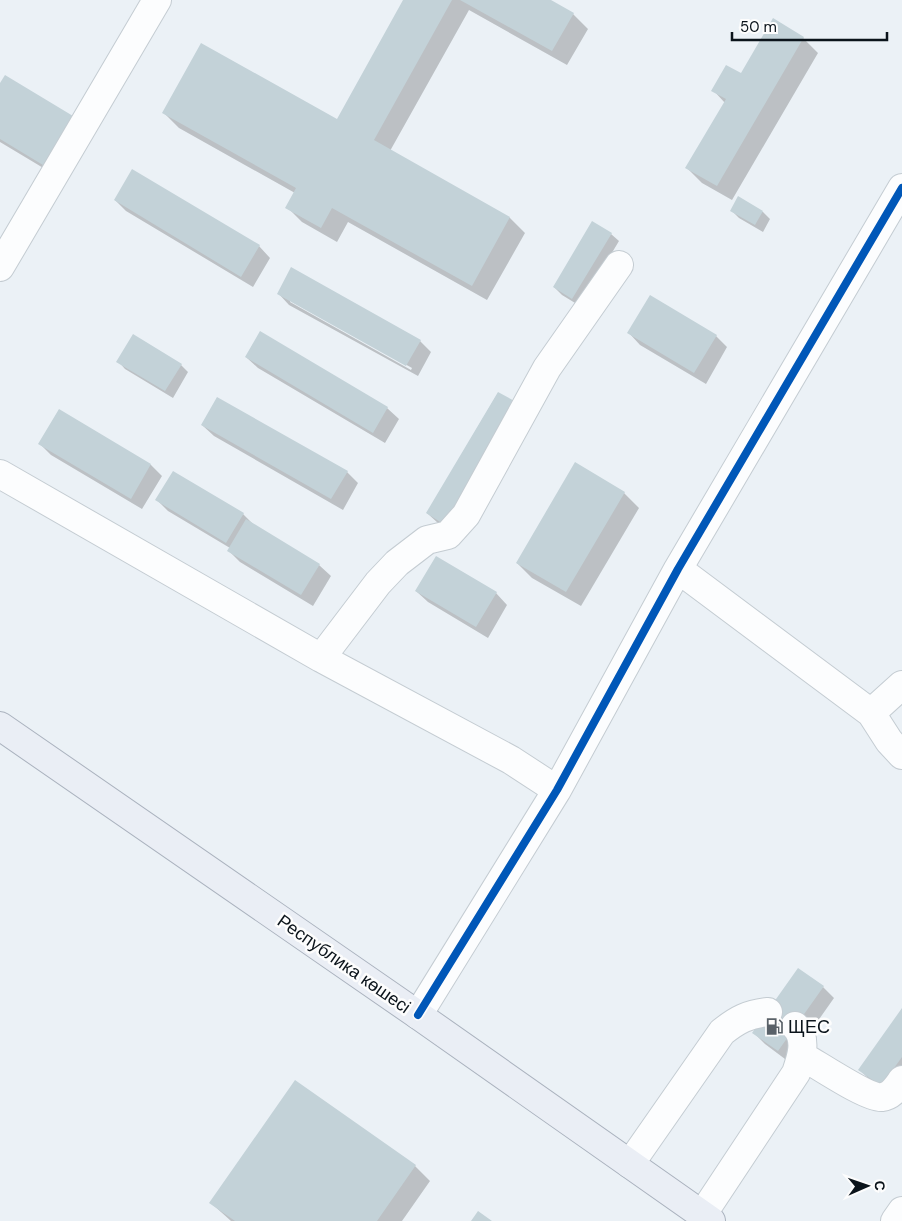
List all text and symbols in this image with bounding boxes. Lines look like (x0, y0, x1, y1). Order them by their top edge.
scale bar (732, 10, 887, 42)
text: 50 m (740, 17, 777, 37)
street label: Республика көшесі (273, 909, 415, 1019)
place label: ЩЕС (788, 1015, 830, 1039)
fuel station icon: ЩЕС (764, 1017, 784, 1037)
north arrow (842, 1161, 892, 1211)
text: С (871, 1180, 889, 1191)

